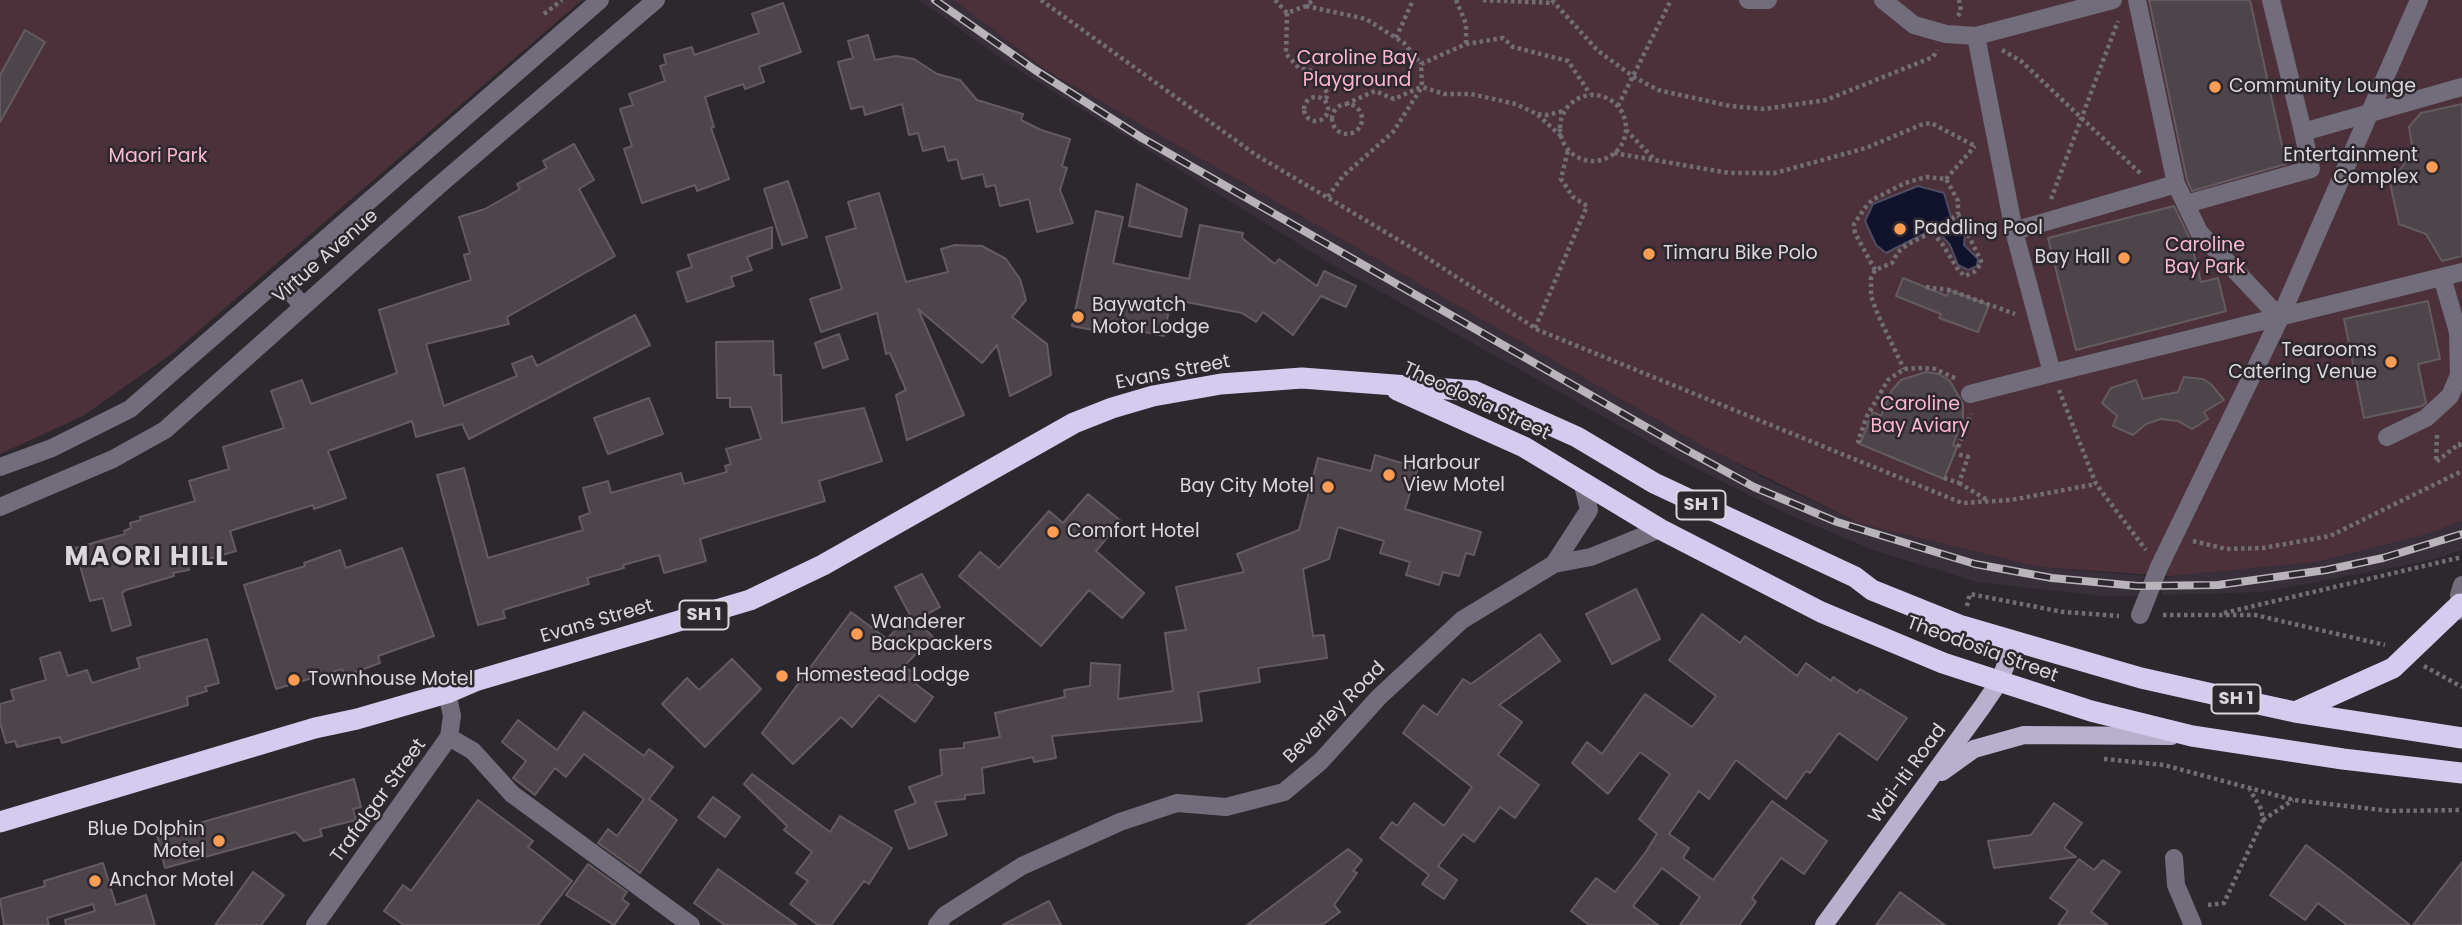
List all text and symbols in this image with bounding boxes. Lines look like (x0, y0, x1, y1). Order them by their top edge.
park label: Caroline Bay Playground (1297, 48, 1417, 92)
place label: Community Lounge (2229, 76, 2416, 98)
marker: Community Lounge (2207, 79, 2223, 95)
place label: Entertainment Complex (2283, 145, 2418, 189)
park label: Maori Park (109, 146, 207, 168)
marker: Entertainment Complex (2424, 159, 2440, 175)
street label: Virtue Avenue (269, 205, 383, 309)
place label: Paddling Pool (1914, 218, 2043, 240)
marker: Paddling Pool (1892, 221, 1908, 237)
park label: Caroline Bay Park (2165, 235, 2245, 279)
place label: Timaru Bike Polo (1663, 243, 1818, 265)
marker: Timaru Bike Polo (1641, 246, 1657, 262)
place label: Bay Hall (2034, 247, 2110, 269)
marker: Bay Hall (2116, 250, 2132, 266)
place label: Baywatch Motor Lodge (1092, 295, 1210, 339)
marker: Baywatch Motor Lodge (1070, 309, 1086, 325)
place label: Tearooms Catering Venue (2228, 340, 2377, 384)
street label: Evans Street (1114, 351, 1232, 395)
marker: Tearooms Catering Venue (2383, 354, 2399, 370)
street label: Theodosia Street (1399, 358, 1553, 446)
park label: Caroline Bay Aviary (1870, 394, 1970, 438)
place label: Harbour View Motel (1403, 453, 1505, 497)
marker: Harbour View Motel (1381, 467, 1397, 483)
place label: Bay City Motel (1180, 476, 1314, 498)
marker: Bay City Motel (1320, 479, 1336, 495)
road number: SH 1 (1676, 490, 1726, 520)
place label: Comfort Hotel (1067, 521, 1200, 543)
marker: Comfort Hotel (1045, 524, 1061, 540)
district label: MAORI HILL (66, 542, 228, 574)
street label: Evans Street (538, 595, 656, 649)
road number: SH 1 (680, 600, 728, 630)
place label: Wanderer Backpackers (871, 612, 993, 656)
street label: Theodosia Street (1903, 612, 2061, 688)
marker: Wanderer Backpackers (849, 626, 865, 642)
street label: Beverley Road (1279, 657, 1391, 769)
place label: Homestead Lodge (796, 665, 970, 687)
marker: Homestead Lodge (774, 668, 790, 684)
place label: Townhouse Motel (308, 669, 473, 691)
marker: Townhouse Motel (286, 672, 302, 688)
road number: SH 1 (2212, 684, 2260, 714)
street label: Wai-Iti Road (1864, 720, 1952, 828)
street label: Trafalgar Street (326, 735, 432, 867)
place label: Blue Dolphin Motel (88, 819, 205, 863)
marker: Blue Dolphin Motel (211, 833, 227, 849)
place label: Anchor Motel (109, 870, 234, 892)
marker: Anchor Motel (87, 873, 103, 889)

